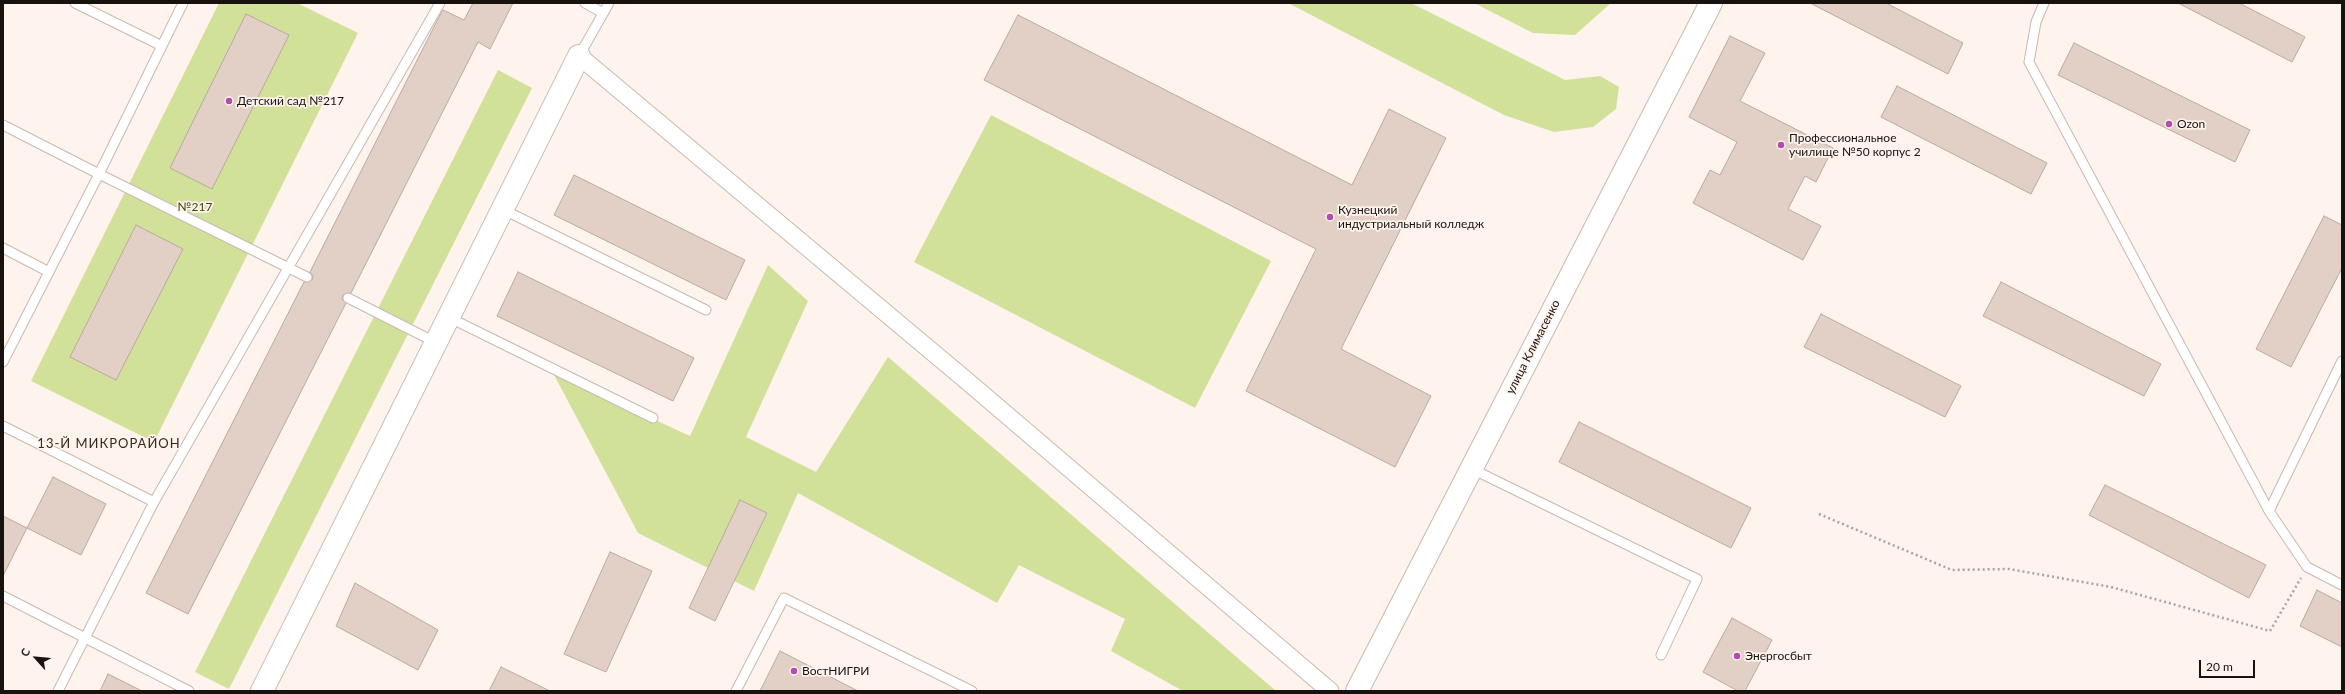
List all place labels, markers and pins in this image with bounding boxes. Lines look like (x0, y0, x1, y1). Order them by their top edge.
place label: Детский сад №217 (237, 94, 344, 108)
marker: Детский сад №217 (224, 96, 234, 106)
place label: Ozon (2177, 117, 2205, 131)
marker: Ozon (2164, 119, 2174, 129)
place label: Профессиональное училище №50 корпус 2 (1789, 131, 1921, 159)
marker: Профессиональное училище №50 корпус 2 (1776, 140, 1786, 150)
place label: Кузнецкий индустриальный колледж (1338, 203, 1484, 231)
marker: Кузнецкий индустриальный колледж (1325, 212, 1335, 222)
place label: Энергосбыт (1745, 649, 1812, 663)
marker: Энергосбыт (1732, 651, 1742, 661)
place label: ВостНИГРИ (802, 664, 869, 678)
marker: ВостНИГРИ (789, 666, 799, 676)

